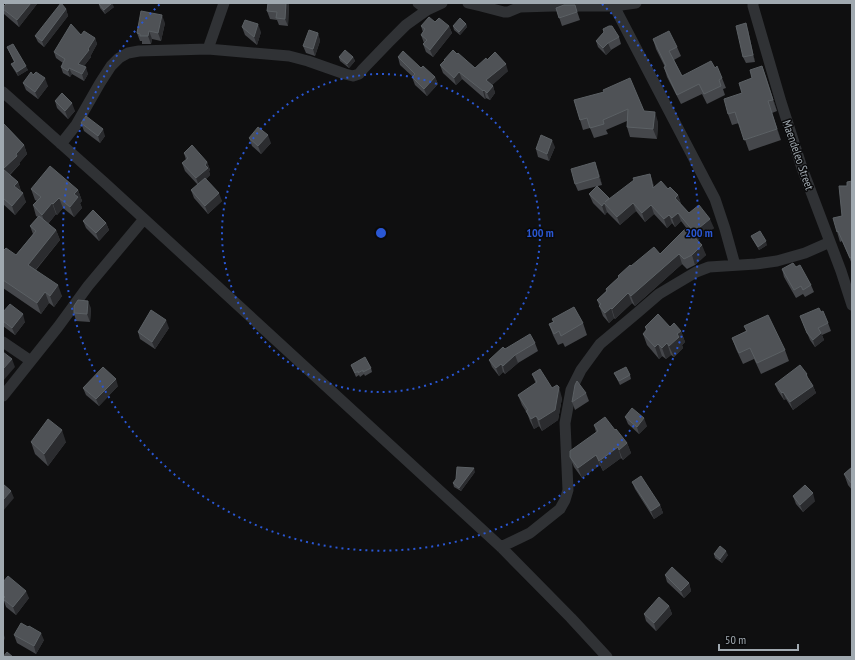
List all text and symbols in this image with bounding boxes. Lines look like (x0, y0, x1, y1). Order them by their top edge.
street label: Maendeleo Street (779, 118, 818, 192)
text: 100 m (526, 225, 554, 240)
text: 200 m (685, 225, 713, 240)
centre of rings (374, 226, 388, 240)
scale bar (719, 626, 798, 652)
text: 50 m (725, 632, 746, 647)

